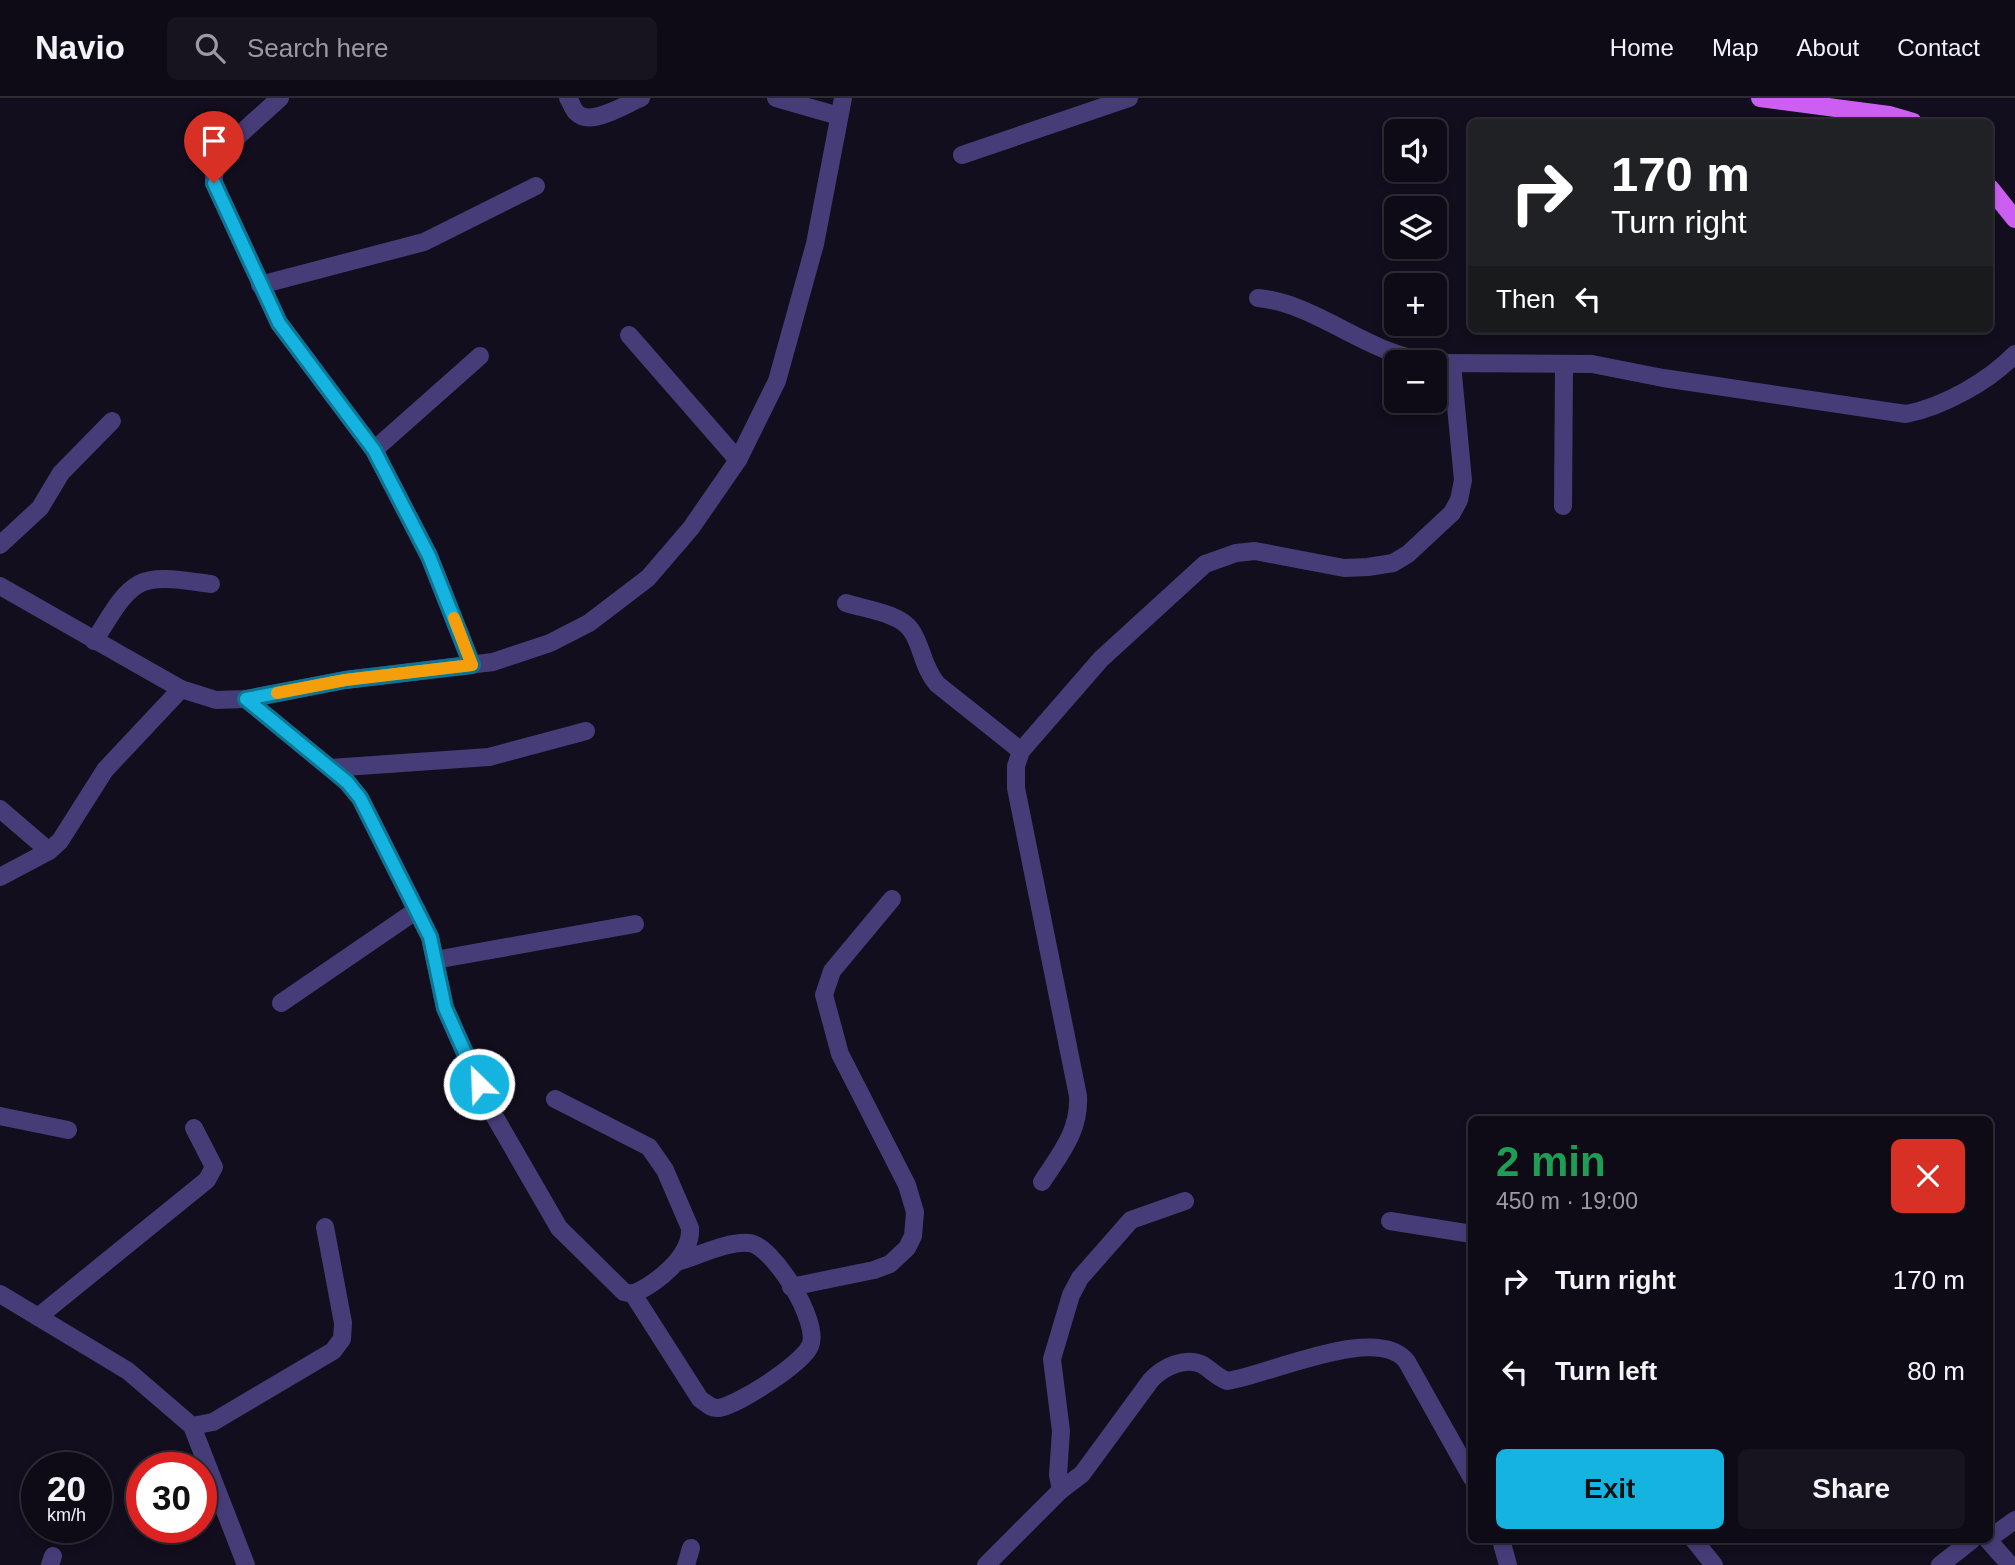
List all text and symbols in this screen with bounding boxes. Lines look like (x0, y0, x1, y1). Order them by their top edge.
search box (167, 17, 657, 80)
text: Navio (35, 29, 125, 66)
icon: search (191, 29, 229, 67)
text: Search here (247, 33, 389, 63)
text: Home (1610, 34, 1674, 61)
text: Map (1712, 34, 1759, 61)
text: About (1797, 34, 1859, 61)
text: Contact (1897, 34, 1980, 61)
pin (184, 111, 244, 183)
map controls (1384, 119, 1447, 413)
button: sound (1384, 119, 1447, 182)
icon: arrive (195, 122, 233, 160)
icon: right (1496, 147, 1587, 238)
text: 170 m (1611, 147, 1750, 201)
button: layers (1384, 196, 1447, 259)
text: Turn right (1611, 204, 1747, 240)
button: + (1384, 273, 1447, 336)
icon: left (1569, 280, 1607, 318)
text: Then (1496, 284, 1555, 314)
button: − (1384, 350, 1447, 413)
position arrow (442, 1047, 516, 1121)
text: 2 min (1496, 1138, 1606, 1185)
button: close (1891, 1139, 1965, 1213)
text: 450 m · 19:00 (1496, 1188, 1638, 1214)
icon: right (1496, 1262, 1534, 1300)
text: Turn right (1555, 1265, 1676, 1295)
text: 170 m (1893, 1265, 1965, 1295)
icon: left (1496, 1353, 1534, 1391)
text: Turn left (1555, 1356, 1657, 1386)
text: 80 m (1907, 1356, 1965, 1386)
button: Exit (1496, 1449, 1724, 1529)
button: Share (1738, 1449, 1965, 1529)
speed limit sign: 30 (126, 1452, 217, 1543)
text: 20 (47, 1469, 86, 1508)
text: km/h (47, 1505, 86, 1525)

